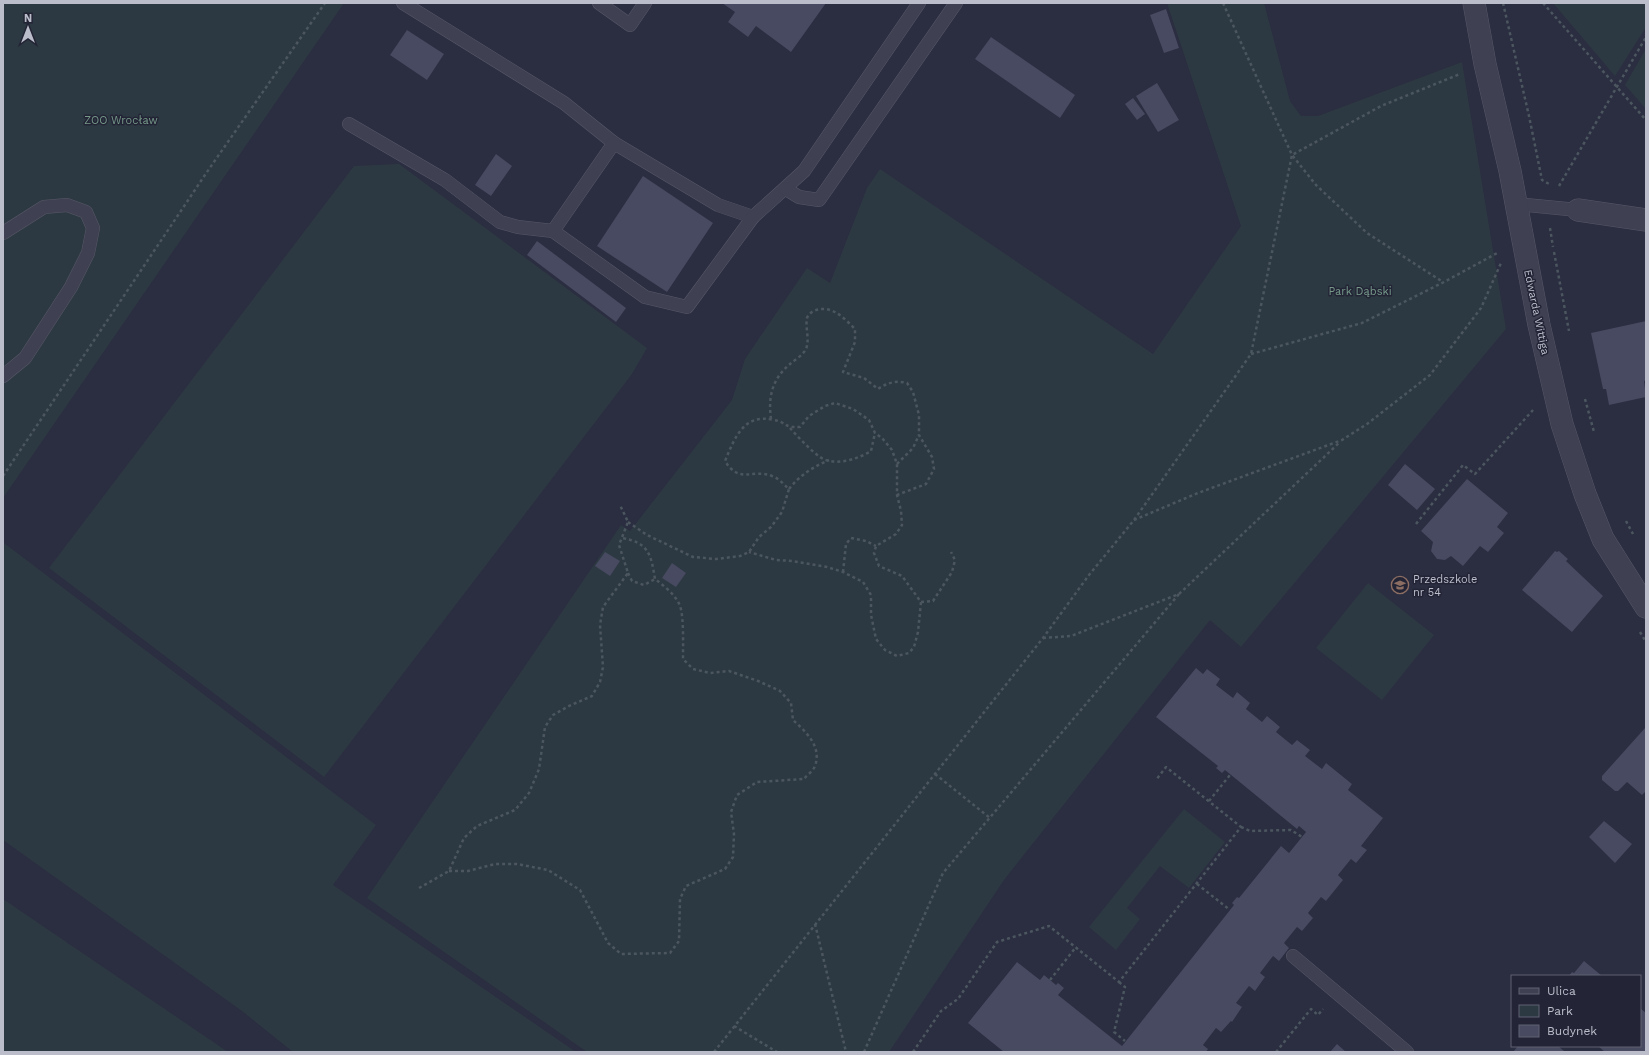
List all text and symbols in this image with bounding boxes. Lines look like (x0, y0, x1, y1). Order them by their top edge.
north arrow (8, 8, 48, 48)
text: N (24, 12, 32, 25)
park label: ZOO Wrocław (84, 114, 158, 127)
street label: Edwarda Wittiga (1521, 268, 1552, 356)
park label: Park Dąbski (1328, 285, 1392, 298)
place label: Przedszkole nr 54 (1413, 573, 1477, 599)
school or university icon: Przedszkole nr 54 (1390, 575, 1410, 595)
legend (1511, 975, 1641, 1047)
text: Ulica (1547, 984, 1576, 998)
text: Park (1547, 1004, 1573, 1018)
text: Budynek (1547, 1024, 1597, 1038)

